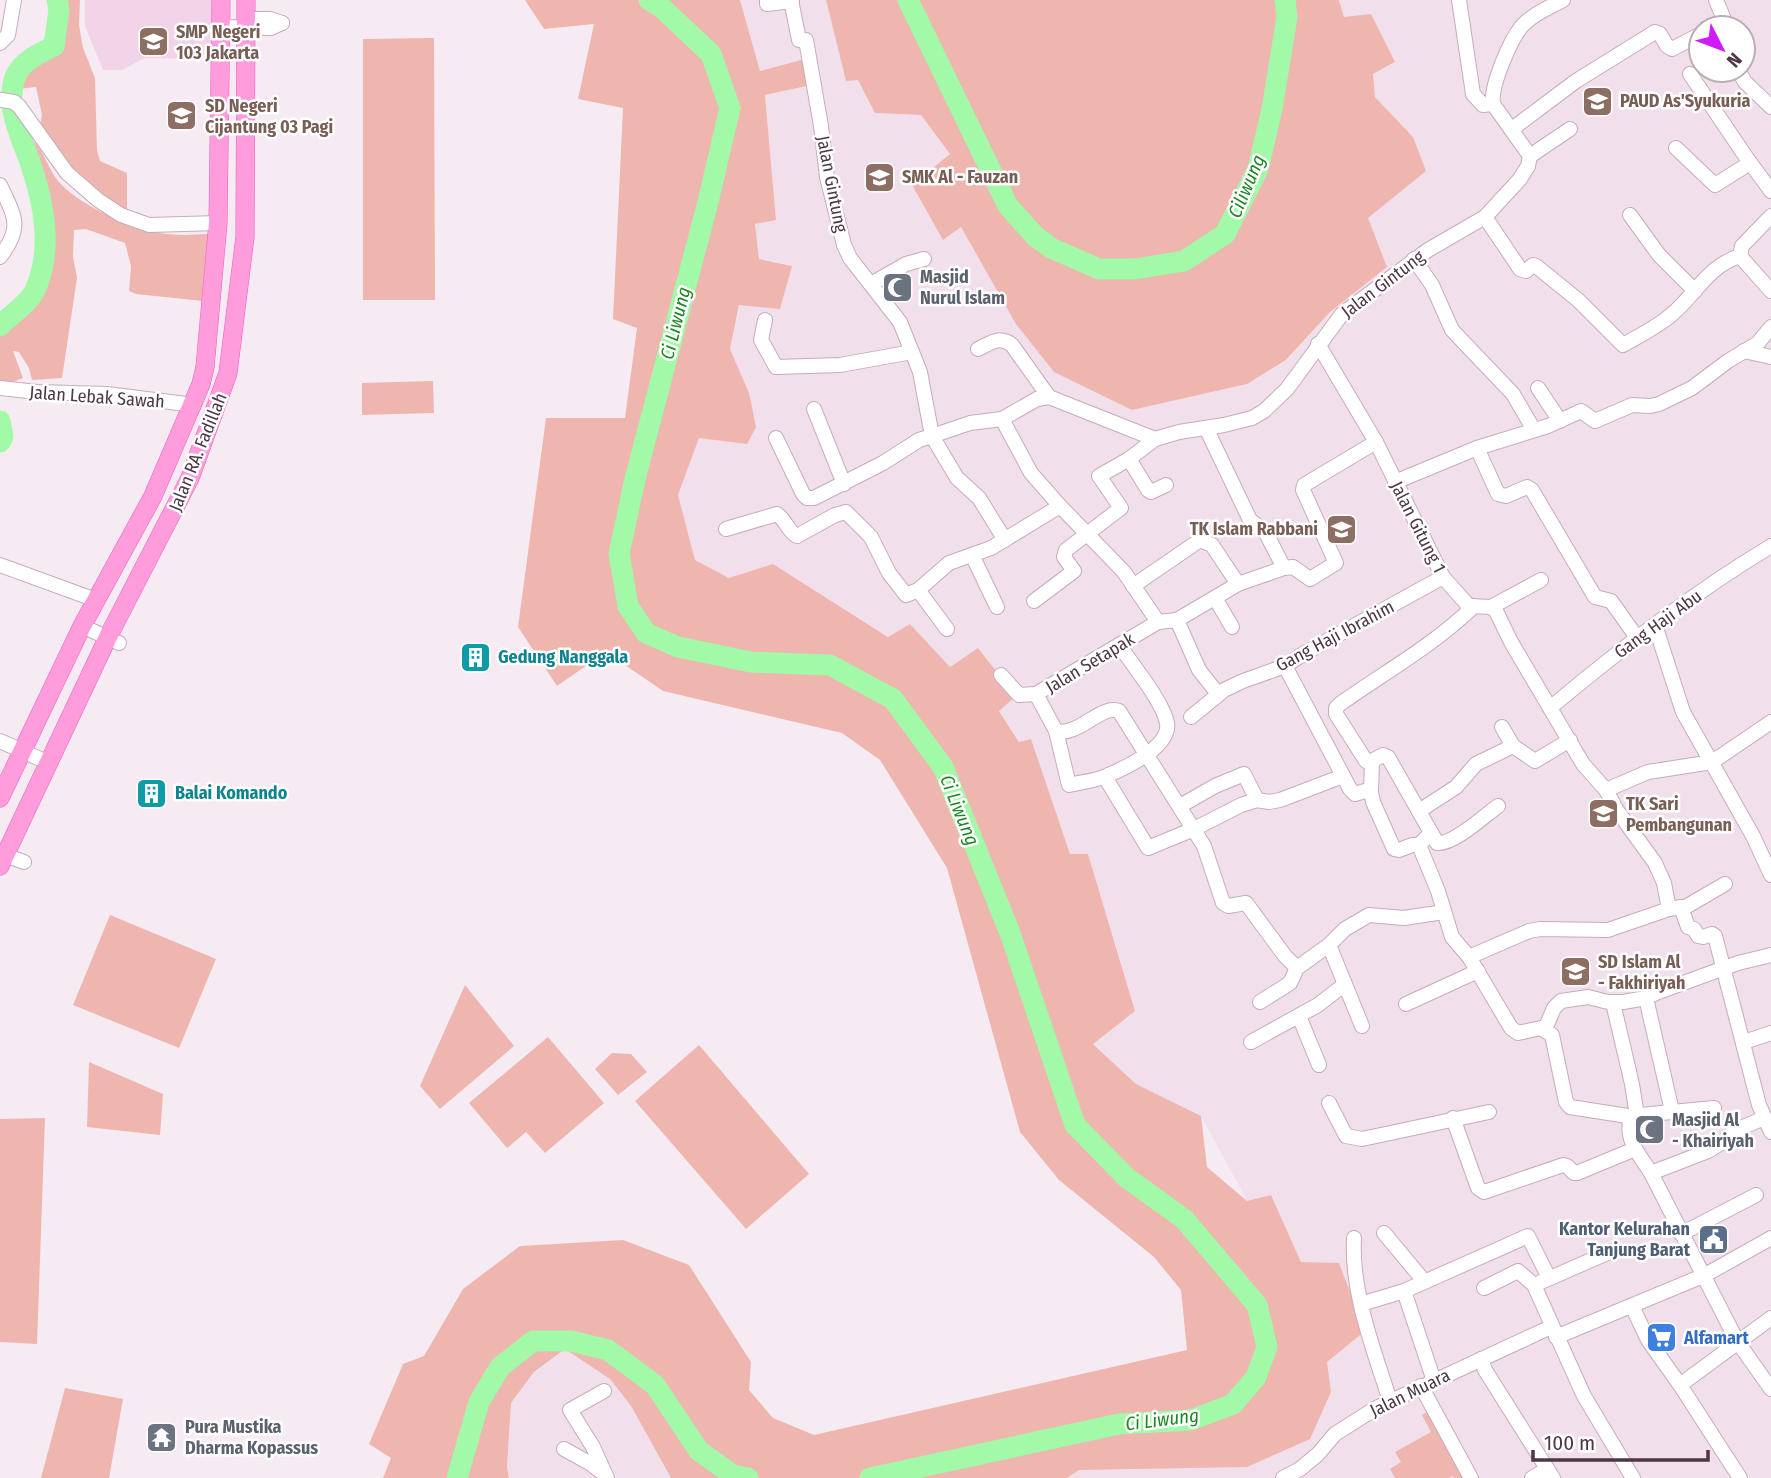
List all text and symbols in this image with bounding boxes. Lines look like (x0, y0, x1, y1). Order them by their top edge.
north arrow (1687, 14, 1757, 84)
place label: SMP Negeri 103 Jakarta (176, 21, 261, 64)
school or university icon: SMP Negeri 103 Jakarta (136, 25, 170, 59)
text: N (1722, 48, 1747, 72)
school or university icon: PAUD As'Syukuria (1580, 84, 1614, 118)
place label: PAUD As'Syukuria (1620, 90, 1750, 112)
place label: SD Negeri Cijantung 03 Pagi (205, 95, 333, 138)
school or university icon: SD Negeri Cijantung 03 Pagi (165, 99, 199, 133)
street label: Jalan Gintung (812, 134, 852, 235)
water label: Ciliwung (1223, 151, 1270, 221)
school or university icon: SMK Al - Fauzan (862, 160, 896, 194)
place label: SMK Al - Fauzan (902, 166, 1018, 188)
street label: Jalan Gintung (1337, 245, 1429, 322)
place label: Masjid Nurul Islam (920, 266, 1005, 309)
mosque icon: Masjid Nurul Islam (880, 270, 914, 304)
water label: Ci Liwung (655, 284, 696, 362)
street label: Jalan Lebak Sawah (29, 381, 165, 413)
street label: Jalan RA. Fadillah (164, 390, 232, 514)
street label: Jalan Gitung 1 (1385, 477, 1451, 577)
school or university icon: TK Islam Rabbani (1324, 512, 1358, 546)
place label: TK Islam Rabbani (1190, 518, 1318, 540)
street label: Gang Haji Abu (1610, 585, 1706, 663)
street label: Gang Haji Ibrahim (1272, 596, 1398, 676)
street label: Jalan Setapak (1042, 628, 1139, 698)
building icon: Gedung Nanggala (458, 640, 492, 674)
place label: Gedung Nanggala (498, 646, 628, 668)
water label: Ci Liwung (935, 772, 984, 849)
building icon: Balai Komando (135, 776, 169, 810)
place label: Balai Komando (175, 782, 288, 804)
place label: TK Sari Pembangunan (1626, 793, 1732, 836)
school or university icon: TK Sari Pembangunan (1586, 797, 1620, 831)
place label: SD Islam Al - Fakhiriyah (1598, 951, 1685, 994)
school or university icon: SD Islam Al - Fakhiriyah (1558, 955, 1592, 989)
place label: Masjid Al - Khairiyah (1672, 1109, 1754, 1152)
mosque icon: Masjid Al - Khairiyah (1632, 1113, 1666, 1147)
place label: Kantor Kelurahan Tanjung Barat (1559, 1218, 1691, 1261)
public building icon: Kantor Kelurahan Tanjung Barat (1696, 1222, 1730, 1256)
supermarket icon: Alfamart (1644, 1321, 1678, 1355)
place label: Alfamart (1683, 1327, 1749, 1349)
street label: Jalan Muara (1366, 1364, 1454, 1422)
water label: Ci Liwung (1124, 1404, 1200, 1435)
place label: Pura Mustika Dharma Kopassus (185, 1416, 318, 1459)
scale bar (1533, 1418, 1708, 1462)
temple icon: Pura Mustika Dharma Kopassus (145, 1420, 179, 1454)
text: 100 m (1544, 1430, 1595, 1456)

